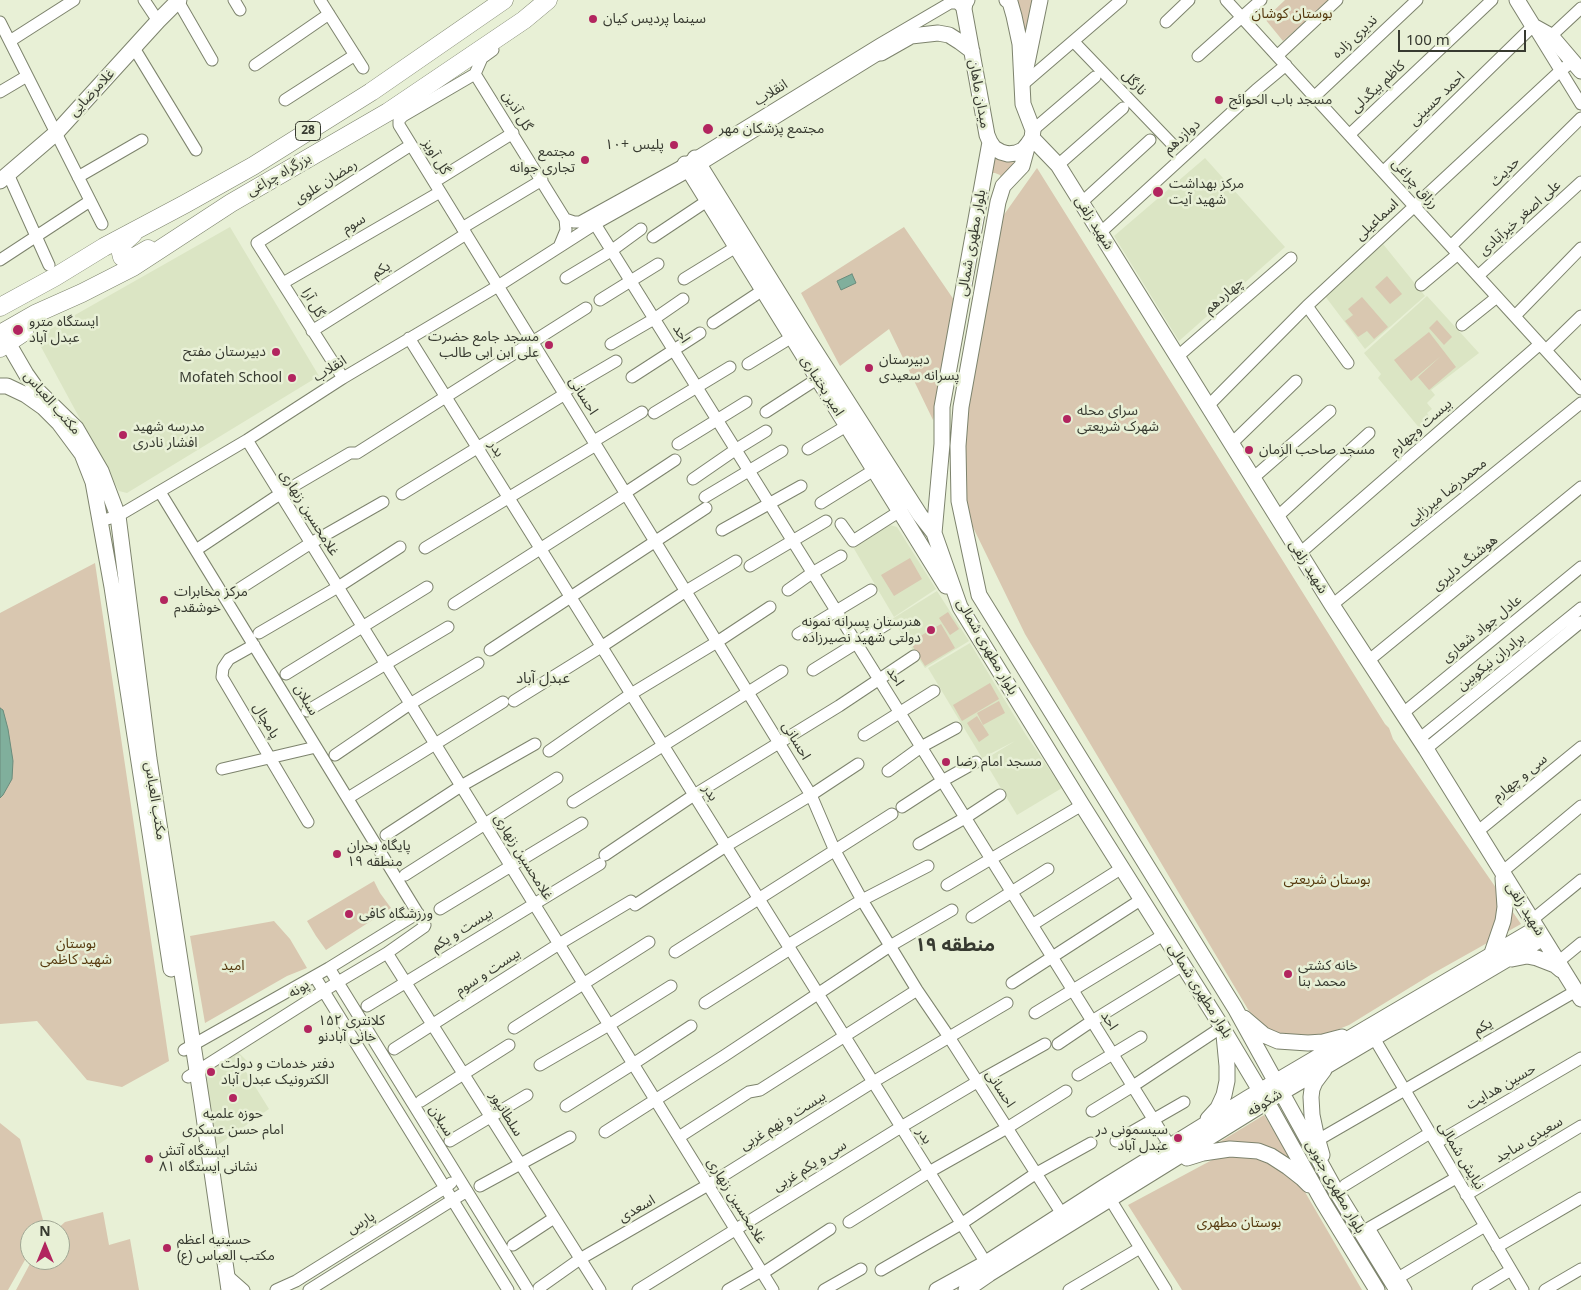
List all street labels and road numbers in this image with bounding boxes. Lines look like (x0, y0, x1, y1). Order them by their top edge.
street label: ندیری زاده (1329, 12, 1381, 62)
street label: میدان ماهان (965, 58, 993, 130)
street label: کاظم بیگدلی (1347, 58, 1409, 116)
street label: غلامرضایی (66, 66, 118, 120)
street label: نازگل (1118, 67, 1150, 99)
street label: احمد حسینی (1406, 68, 1468, 130)
street label: انقلاب (751, 76, 791, 110)
street label: گل آذین (498, 88, 536, 134)
street label: دوازدهم (1160, 116, 1204, 158)
road number: 28 (296, 122, 320, 140)
street label: گل آویز (419, 136, 453, 178)
street label: بزرگراه چراغی (244, 150, 314, 200)
street label: حدیث (1487, 154, 1523, 190)
street label: رزاق چراغی (1388, 155, 1442, 213)
street label: رمضان علوی (291, 156, 361, 208)
street label: علی اصغر خیرآبادی (1475, 177, 1565, 259)
street label: بلوار مطهری شمالی (954, 188, 990, 298)
street label: شهید زلفی (1071, 193, 1117, 253)
street label: اسماعیلی (1352, 196, 1402, 244)
street label: سوم (339, 211, 369, 237)
street label: یکم (368, 258, 394, 282)
street label: چهاردهم (1201, 274, 1247, 318)
street label: گل آرا (298, 285, 328, 321)
street label: احد (669, 321, 693, 347)
street label: انقلاب (310, 352, 350, 386)
street label: امیر بختیاری (797, 353, 847, 419)
street label: مکتب العباس (20, 368, 84, 438)
street label: احسانی (565, 374, 601, 418)
street label: بیست وچهارم (1386, 395, 1456, 459)
street label: بدر (485, 438, 507, 460)
street label: محمدرضا میرزایی (1404, 455, 1490, 529)
street label: غلامحسین زنهاری (276, 467, 342, 559)
street label: هوشنگ دلیری (1429, 531, 1501, 595)
street label: شهید زلفی (1285, 537, 1331, 597)
street label: عادل جواد شعاری (1439, 592, 1525, 666)
street label: بلوار مطهری شمالی (953, 596, 1021, 698)
street label: برادران نیکوبین (1454, 630, 1528, 694)
street label: احد (883, 664, 907, 690)
street label: سبلان (290, 681, 322, 719)
street label: پامچال (249, 700, 283, 742)
street label: احسانی (778, 719, 814, 763)
street label: سی و چهارم (1489, 751, 1551, 805)
street label: مکتب العباس (141, 761, 169, 841)
street label: بدر (699, 782, 721, 804)
street label: غلامحسین زنهاری (490, 811, 556, 903)
street label: شهید زلفی (1502, 879, 1548, 939)
street label: بیست و یکم (428, 905, 496, 955)
street label: بلوار مطهری شمالی (1164, 941, 1236, 1041)
street label: بیست و سوم (452, 945, 524, 999)
street label: پونه (285, 976, 313, 1002)
street label: احد (1097, 1008, 1121, 1034)
street label: یکم (1471, 1015, 1495, 1039)
street label: حسین هدایت (1463, 1060, 1539, 1114)
street label: احسانی (982, 1067, 1018, 1111)
street label: شکوفه (1245, 1086, 1285, 1120)
street label: سلطانپور (486, 1088, 526, 1140)
street label: بیست و نهم غربی (737, 1088, 829, 1154)
street label: سبلان (425, 1102, 457, 1140)
street label: سعیدی ساجد (1492, 1113, 1566, 1167)
street label: نیایش شمالی (1434, 1119, 1488, 1193)
street label: بدر (913, 1125, 935, 1147)
street label: سی و یکم غربی (770, 1137, 850, 1195)
street label: بلوار مطهری جنوبی (1302, 1137, 1368, 1237)
street label: غلامحسین زنهاری (703, 1155, 769, 1247)
street label: اسعدی (616, 1192, 658, 1226)
street label: پارس (344, 1208, 378, 1238)

